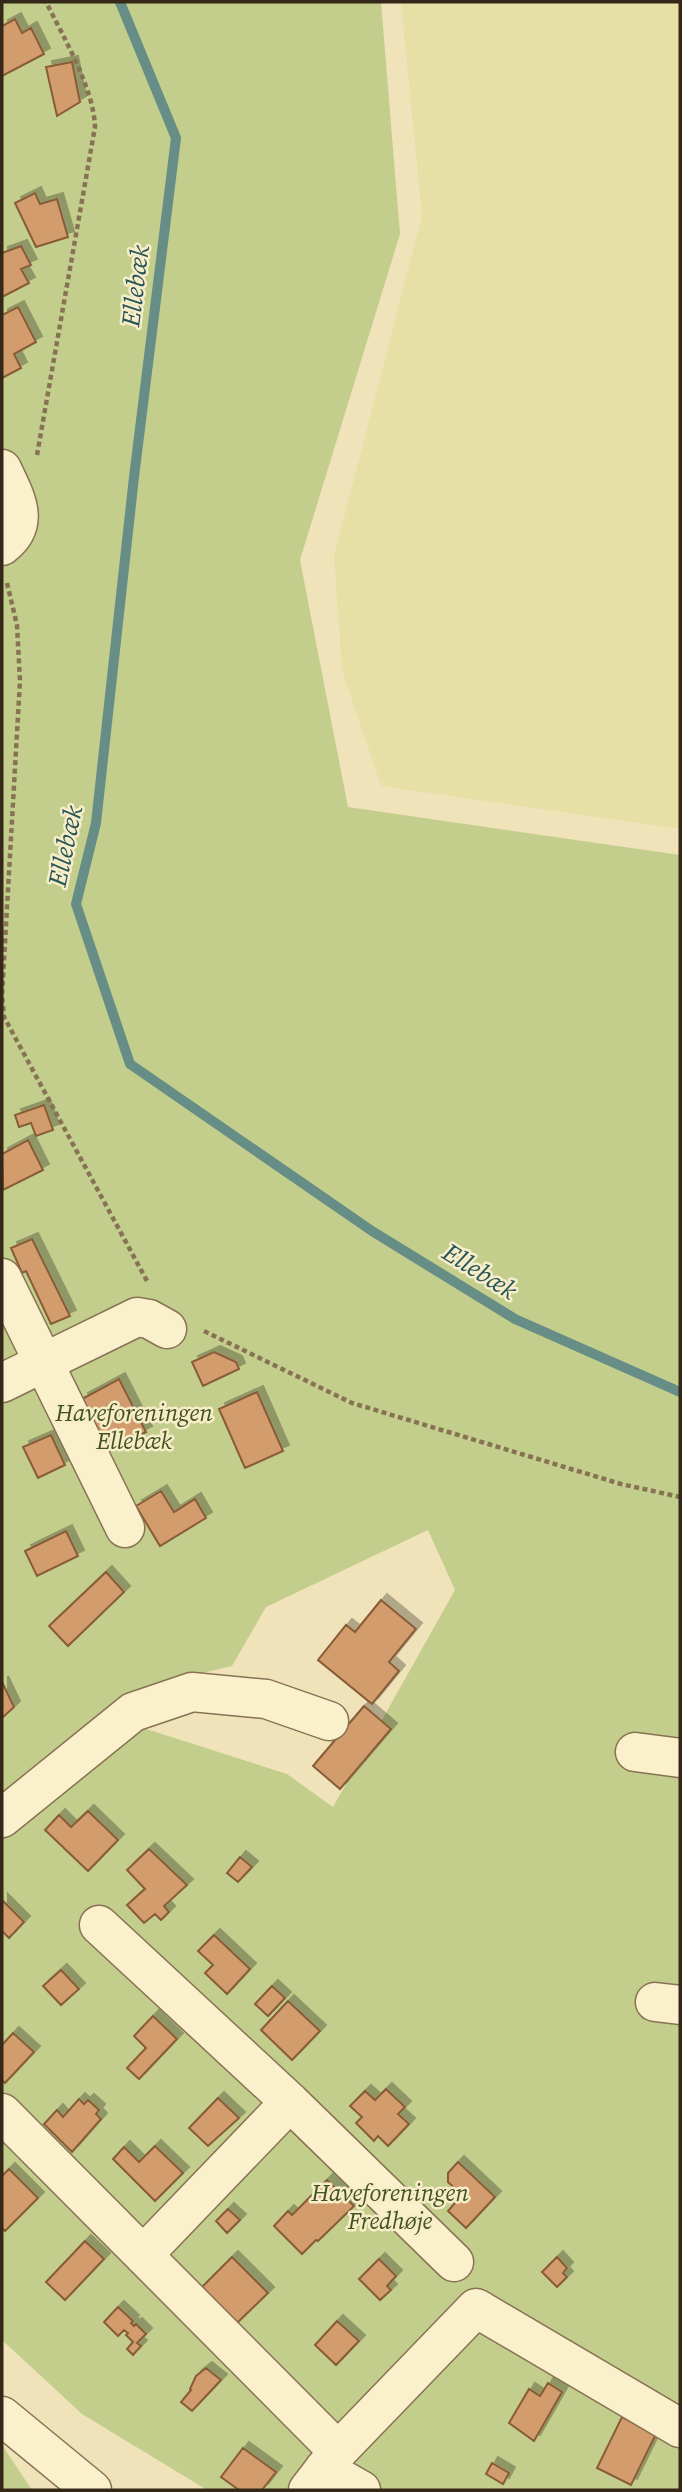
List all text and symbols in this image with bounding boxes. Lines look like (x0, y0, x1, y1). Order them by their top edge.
water label: Ellebæk (112, 242, 158, 330)
water label: Ellebæk (39, 801, 91, 891)
water label: Ellebæk (435, 1233, 525, 1308)
park label: Haveforeningen Ellebæk (54, 1396, 213, 1457)
park label: Haveforeningen Fredhøje (310, 2176, 469, 2237)

